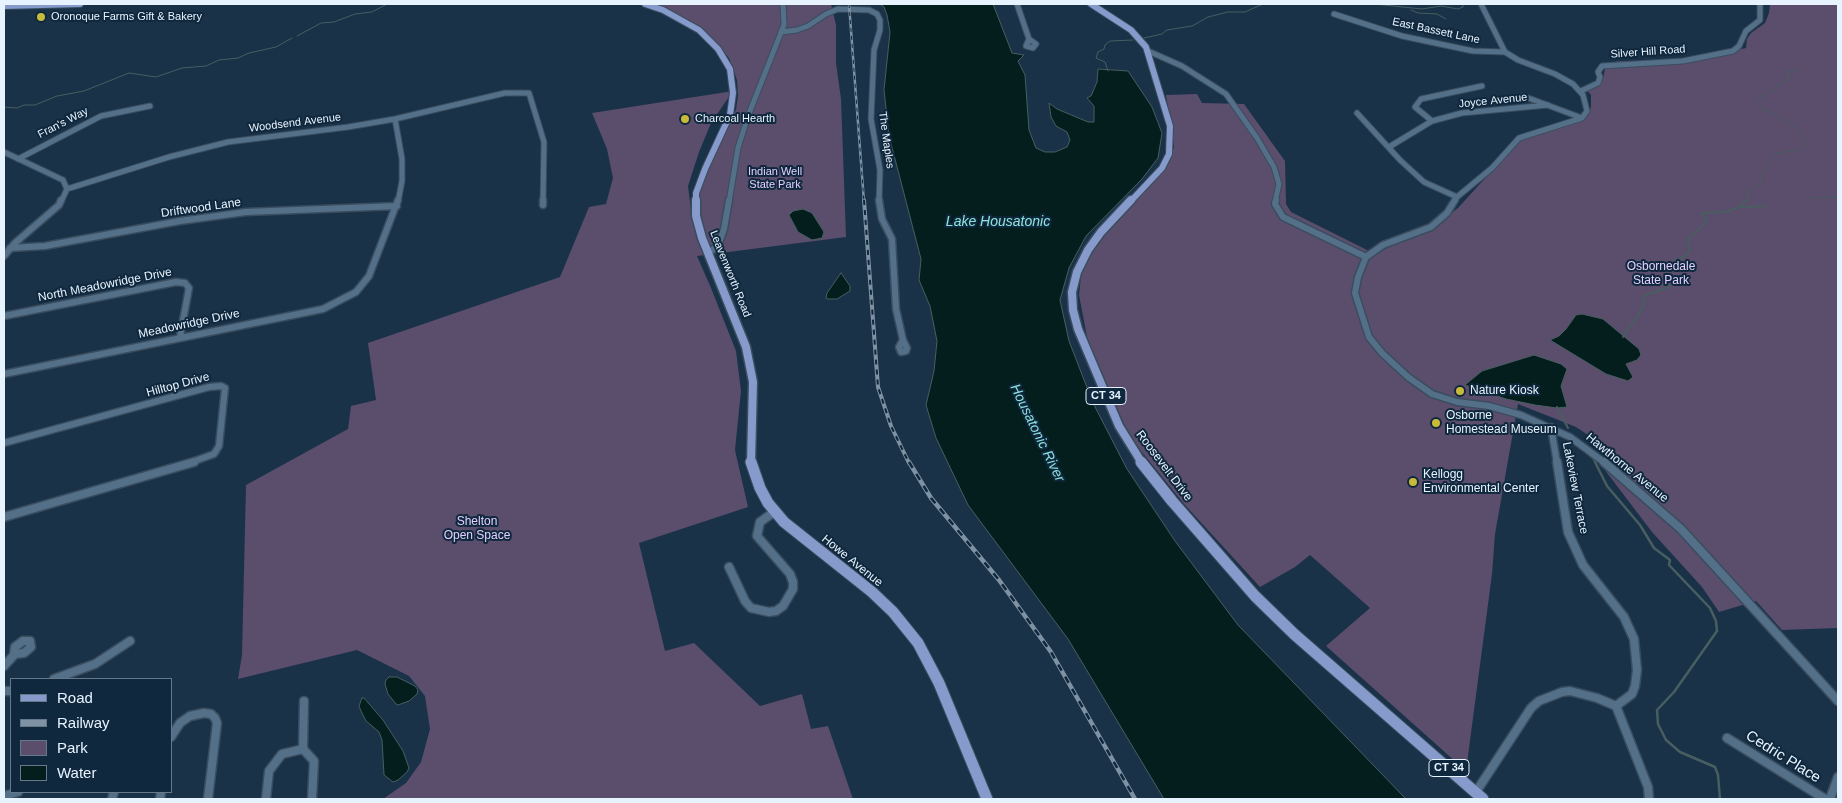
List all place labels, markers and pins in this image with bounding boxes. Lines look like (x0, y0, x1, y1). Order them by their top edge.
place label: Oronoque Farms Gift & Bakery (51, 10, 202, 24)
marker: Oronoque Farms Gift & Bakery (35, 11, 47, 23)
place label: Charcoal Hearth (695, 112, 775, 126)
marker: Charcoal Hearth (679, 113, 691, 125)
place label: Nature Kiosk (1470, 384, 1539, 398)
marker: Nature Kiosk (1454, 385, 1466, 397)
place label: Osborne Homestead Museum (1446, 409, 1557, 437)
marker: Osborne Homestead Museum (1430, 417, 1442, 429)
place label: Kellogg Environmental Center (1423, 468, 1539, 496)
marker: Kellogg Environmental Center (1407, 476, 1419, 488)

